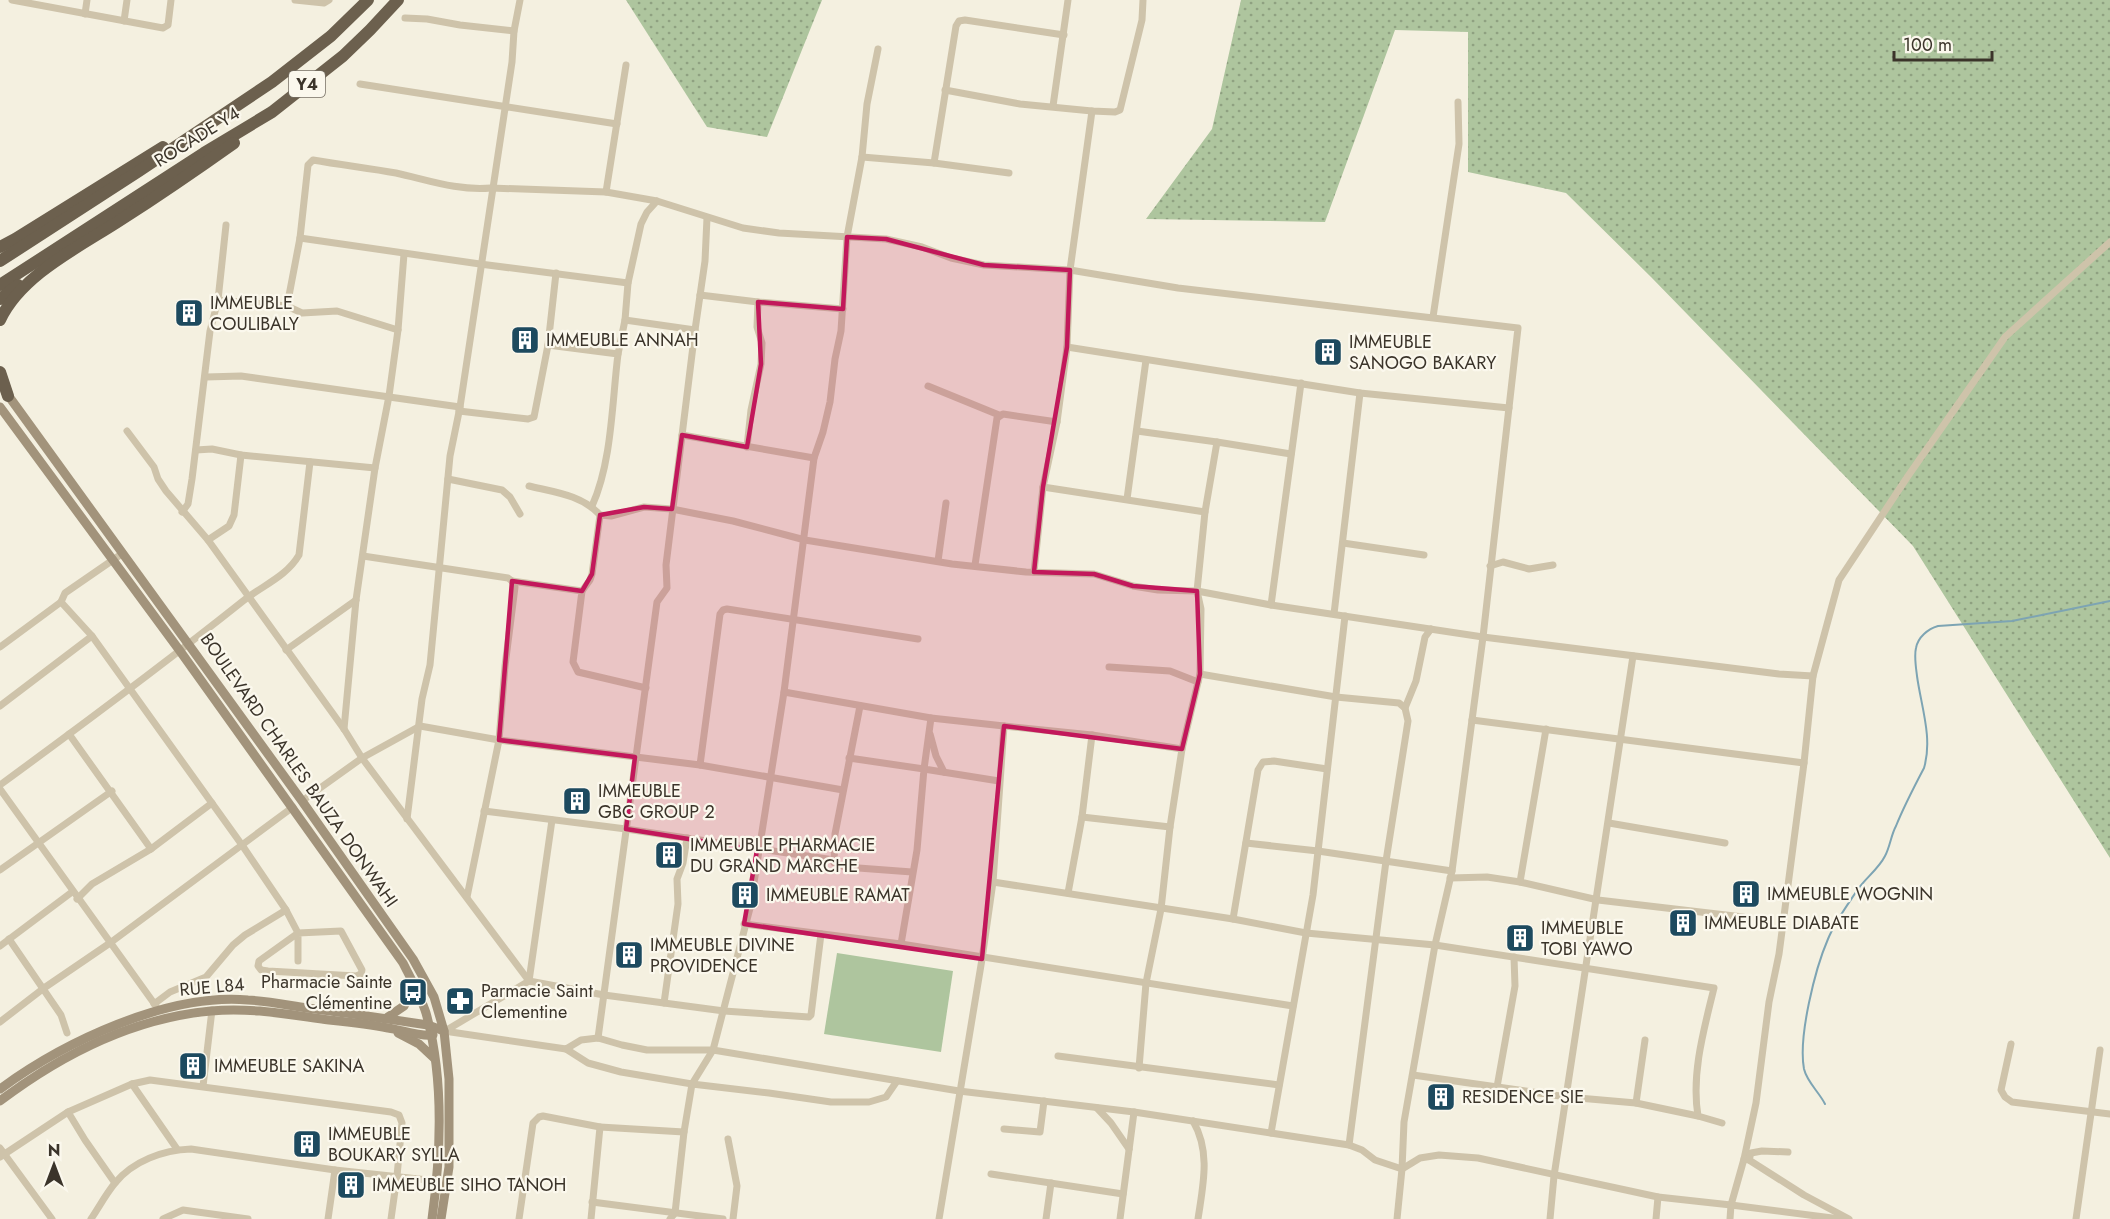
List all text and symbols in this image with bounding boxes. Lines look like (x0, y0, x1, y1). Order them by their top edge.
scale bar (1894, 24, 1992, 62)
text: 100 m (1903, 32, 1952, 58)
road number: Y4 (289, 71, 325, 97)
street label: ROCADE Y4 (149, 100, 245, 174)
place label: IMMEUBLE COULIBALY (210, 290, 300, 337)
building icon: IMMEUBLE COULIBALY (173, 297, 205, 329)
building icon: IMMEUBLE ANNAH (509, 324, 541, 356)
place label: IMMEUBLE ANNAH (546, 327, 699, 353)
place label: IMMEUBLE SANOGO BAKARY (1349, 329, 1497, 376)
building icon: IMMEUBLE SANOGO BAKARY (1312, 336, 1344, 368)
street label: BOULEVARD CHARLES BAUZA DONWAHI (194, 628, 404, 912)
place label: IMMEUBLE GBC GROUP 2 (598, 778, 715, 825)
building icon: IMMEUBLE GBC GROUP 2 (561, 785, 593, 817)
place label: IMMEUBLE PHARMACIE DU GRAND MARCHE (690, 832, 875, 879)
building icon: IMMEUBLE PHARMACIE DU GRAND MARCHE (653, 839, 685, 871)
building icon: IMMEUBLE WOGNIN (1730, 878, 1762, 910)
building icon: IMMEUBLE RAMAT (729, 879, 761, 911)
place label: IMMEUBLE WOGNIN (1767, 881, 1933, 907)
place label: IMMEUBLE RAMAT (766, 882, 910, 908)
building icon: IMMEUBLE DIABATE (1667, 907, 1699, 939)
place label: IMMEUBLE DIABATE (1704, 910, 1859, 936)
place label: IMMEUBLE TOBI YAWO (1541, 915, 1633, 962)
building icon: IMMEUBLE TOBI YAWO (1504, 922, 1536, 954)
place label: IMMEUBLE DIVINE PROVIDENCE (650, 932, 795, 979)
building icon: IMMEUBLE DIVINE PROVIDENCE (613, 939, 645, 971)
place label: Pharmacie Sainte Clémentine (261, 969, 392, 1016)
street label: RUE L84 (178, 971, 246, 1003)
bus stop icon: Pharmacie Sainte Clémentine (397, 976, 429, 1008)
place label: Parmacie Saint Clementine (481, 978, 593, 1025)
pharmacy icon: Parmacie Saint Clementine (444, 985, 476, 1017)
building icon: IMMEUBLE SAKINA (177, 1050, 209, 1082)
place label: IMMEUBLE SAKINA (214, 1053, 364, 1079)
building icon: RESIDENCE SIE (1425, 1081, 1457, 1113)
place label: RESIDENCE SIE (1462, 1084, 1584, 1110)
place label: IMMEUBLE BOUKARY SYLLA (328, 1121, 460, 1168)
building icon: IMMEUBLE BOUKARY SYLLA (291, 1128, 323, 1160)
north arrow (24, 1135, 84, 1195)
text: N (48, 1139, 60, 1162)
building icon: IMMEUBLE SIHO TANOH (335, 1169, 367, 1201)
place label: IMMEUBLE SIHO TANOH (372, 1172, 566, 1198)

